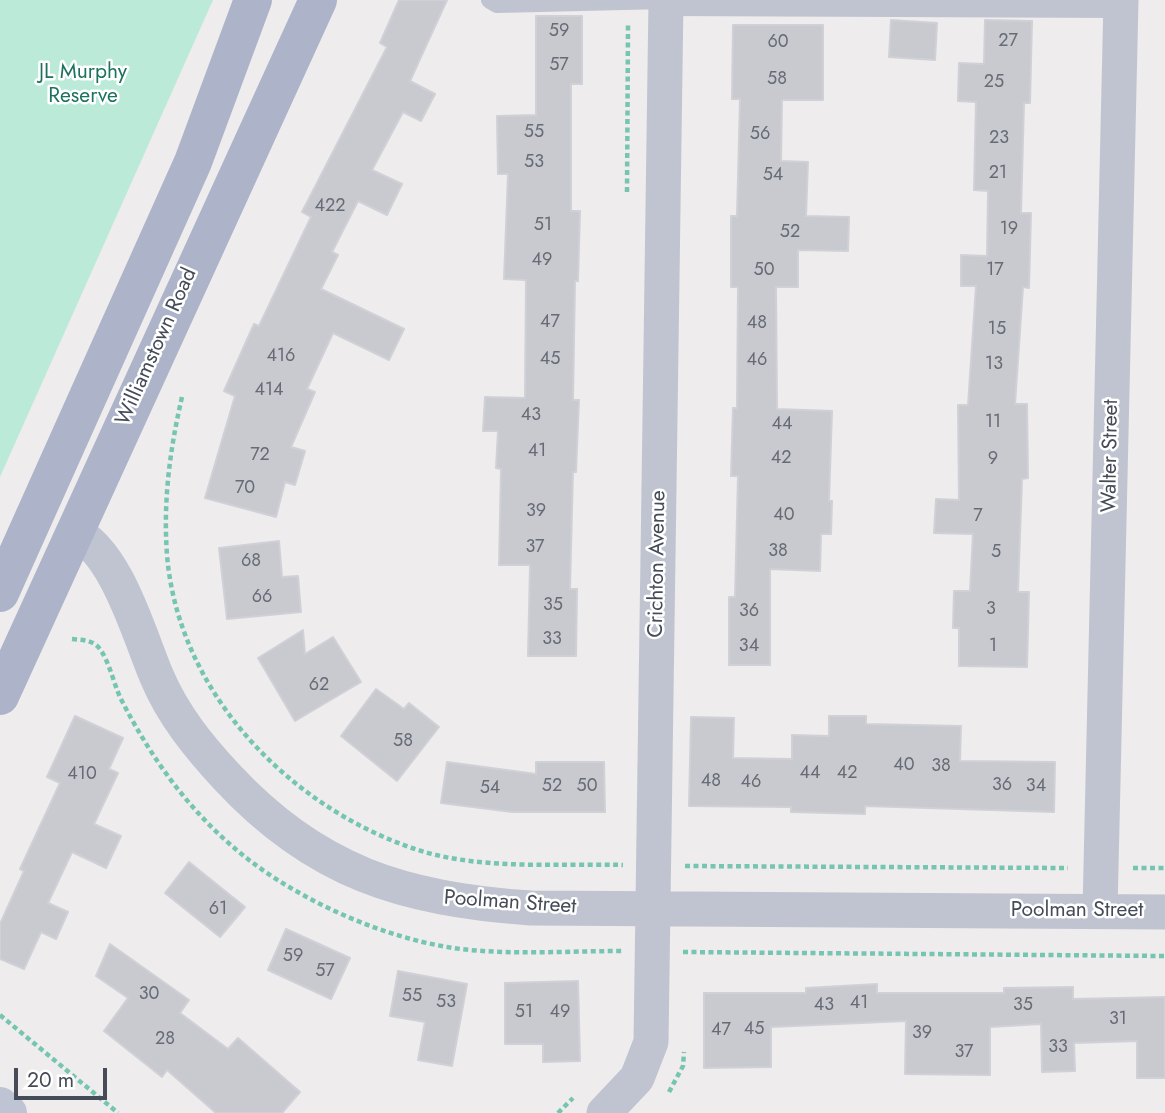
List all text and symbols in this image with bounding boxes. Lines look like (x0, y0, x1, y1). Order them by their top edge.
house number: 59 (549, 21, 569, 43)
house number: 27 (998, 31, 1018, 53)
house number: 60 (767, 32, 789, 54)
house number: 57 (549, 55, 569, 77)
park label: JL Murphy Reserve (39, 60, 127, 110)
house number: 58 (767, 69, 787, 91)
house number: 25 (984, 72, 1004, 94)
house number: 55 (524, 122, 544, 144)
house number: 56 (750, 124, 770, 146)
house number: 23 (989, 128, 1009, 150)
house number: 53 (524, 152, 544, 174)
house number: 21 (989, 163, 1007, 185)
house number: 54 (763, 165, 783, 187)
house number: 422 (315, 196, 345, 218)
house number: 51 (534, 215, 552, 237)
house number: 19 (1000, 219, 1018, 241)
house number: 52 (780, 222, 800, 244)
house number: 49 (532, 250, 552, 272)
house number: 50 (754, 260, 774, 282)
house number: 17 (986, 260, 1004, 282)
street label: Williamstown Road (111, 264, 203, 430)
house number: 47 (540, 312, 560, 334)
house number: 48 (747, 313, 767, 335)
house number: 15 (988, 319, 1006, 341)
house number: 416 (267, 346, 295, 368)
house number: 45 (540, 349, 560, 371)
house number: 46 (747, 350, 767, 372)
house number: 13 (985, 354, 1003, 376)
house number: 414 (254, 380, 284, 402)
street label: Walter Street (1097, 399, 1125, 513)
house number: 43 (521, 405, 541, 427)
house number: 11 (985, 412, 1001, 434)
house number: 44 (772, 414, 792, 436)
house number: 41 (528, 441, 546, 463)
house number: 72 (250, 445, 270, 467)
house number: 42 (771, 448, 791, 470)
house number: 9 (988, 449, 998, 471)
house number: 70 (235, 478, 255, 500)
street label: Crichton Avenue (644, 490, 672, 638)
house number: 39 (526, 501, 546, 523)
house number: 40 (773, 505, 795, 527)
house number: 7 (973, 506, 983, 528)
house number: 37 (525, 537, 545, 559)
house number: 38 (768, 541, 788, 563)
house number: 5 (991, 542, 1001, 564)
house number: 68 (241, 551, 261, 573)
house number: 66 (252, 587, 272, 609)
house number: 35 (543, 595, 563, 617)
house number: 3 (986, 599, 996, 621)
house number: 36 (739, 601, 759, 623)
house number: 33 (542, 629, 562, 651)
house number: 34 (739, 636, 759, 658)
house number: 1 (989, 636, 997, 658)
house number: 62 (309, 675, 329, 697)
house number: 58 (393, 731, 413, 753)
house number: 40 (893, 755, 915, 777)
house number: 38 (931, 756, 951, 778)
house number: 44 (800, 763, 820, 785)
house number: 42 (837, 763, 857, 785)
house number: 410 (67, 764, 97, 786)
house number: 48 (701, 771, 721, 793)
house number: 46 (741, 772, 761, 794)
house number: 36 (992, 775, 1012, 797)
house number: 52 (542, 776, 562, 798)
house number: 50 (577, 776, 597, 798)
house number: 34 (1026, 776, 1046, 798)
house number: 54 (480, 778, 500, 800)
street label: Poolman Street (443, 886, 577, 920)
street label: Poolman Street (1011, 898, 1143, 924)
house number: 61 (209, 899, 227, 921)
house number: 59 (283, 946, 303, 968)
house number: 57 (315, 961, 335, 983)
house number: 30 (139, 984, 159, 1006)
house number: 55 (402, 986, 422, 1008)
house number: 53 (436, 992, 456, 1014)
house number: 41 (850, 993, 868, 1015)
house number: 43 (814, 995, 834, 1017)
house number: 35 (1013, 995, 1033, 1017)
house number: 51 (515, 1002, 533, 1024)
house number: 49 (550, 1002, 570, 1024)
house number: 31 (1109, 1009, 1127, 1031)
house number: 45 (744, 1019, 764, 1041)
house number: 47 (711, 1020, 731, 1042)
house number: 39 (912, 1023, 932, 1045)
house number: 28 (155, 1029, 175, 1051)
house number: 33 (1048, 1037, 1068, 1059)
house number: 37 (954, 1042, 974, 1064)
scale bar (18, 1054, 110, 1098)
text: 20 m (27, 1065, 74, 1095)

